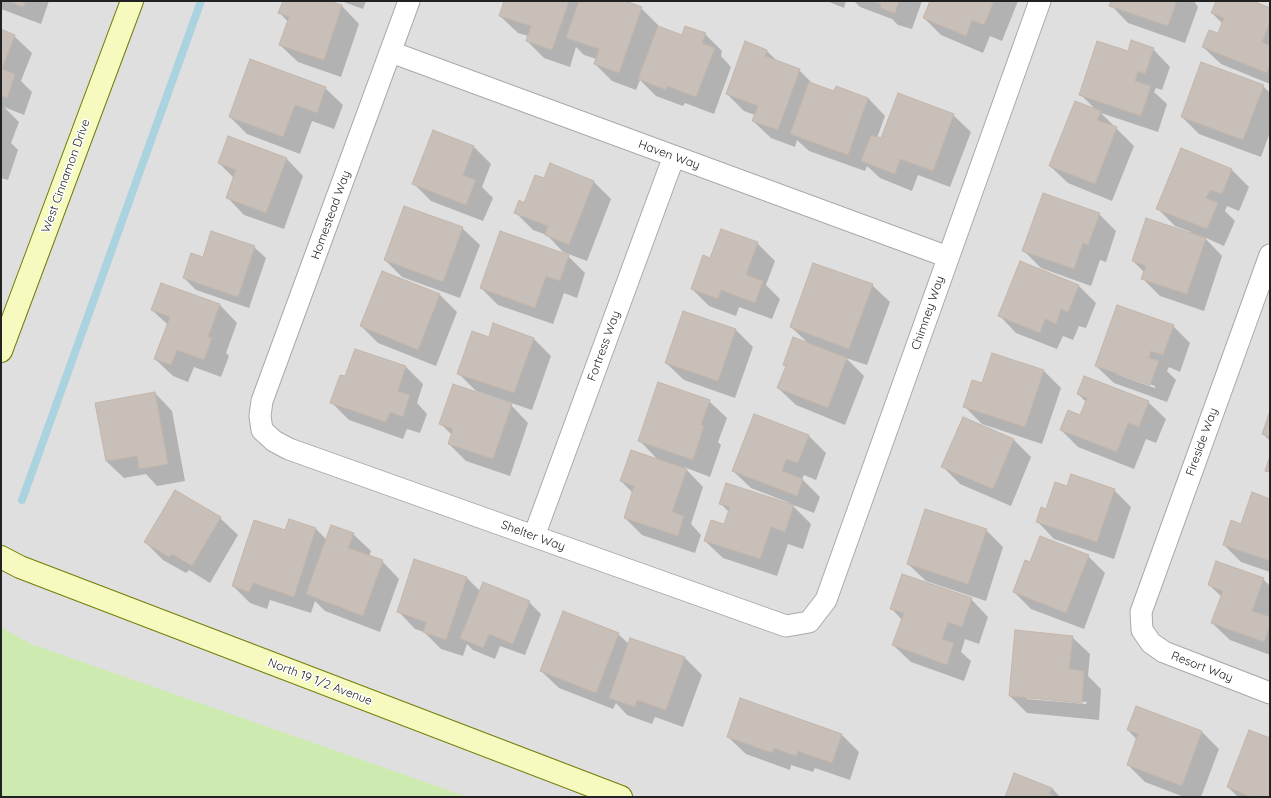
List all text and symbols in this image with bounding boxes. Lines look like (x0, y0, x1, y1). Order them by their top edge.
street label: West Cinnamon Drive (39, 117, 93, 235)
street label: Haven Way (636, 137, 702, 173)
street label: Homestead Way (308, 169, 354, 261)
street label: Chimney Way (909, 274, 947, 352)
street label: Fortress Way (585, 309, 623, 383)
street label: Fireside Way (1183, 406, 1221, 478)
street label: Shelter Way (499, 518, 567, 554)
street label: Resort Way (1169, 649, 1235, 685)
street label: North 19 1/2 Avenue (266, 655, 374, 709)

